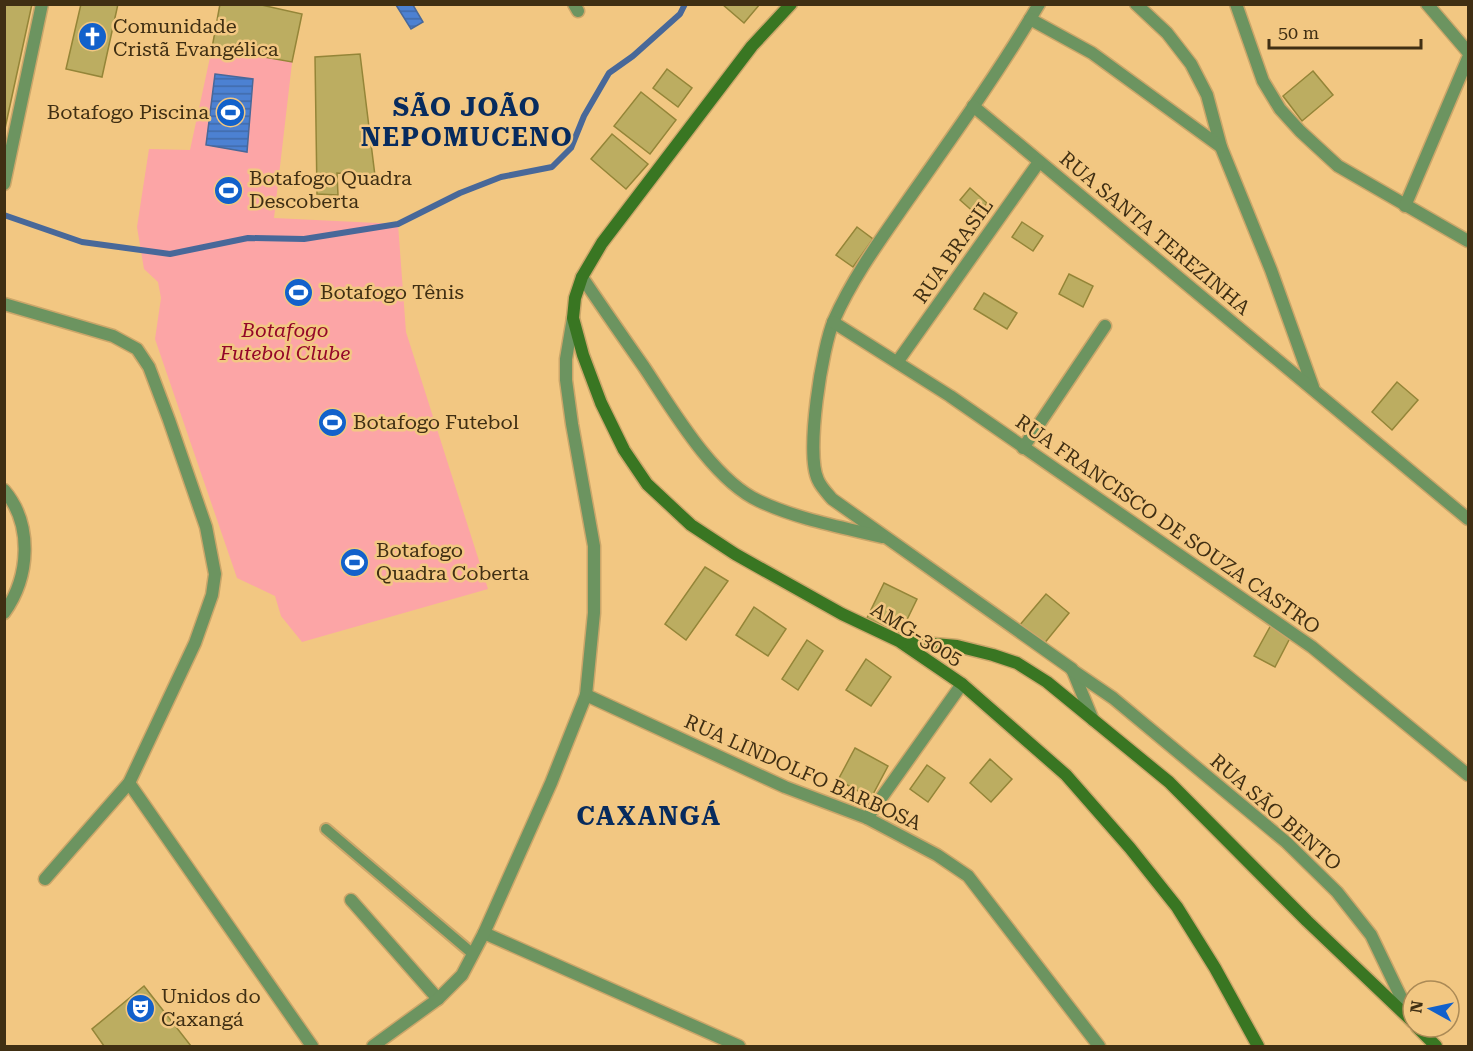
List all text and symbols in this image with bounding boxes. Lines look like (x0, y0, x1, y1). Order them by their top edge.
scale bar (1269, 12, 1420, 50)
place label: Comunidade Cristã Evangélica (113, 14, 279, 61)
church icon: Comunidade Cristã Evangélica (76, 21, 108, 53)
text: 50 m (1278, 22, 1319, 43)
district label: SÃO JOÃO NEPOMUCENO (361, 91, 573, 152)
sports icon: Botafogo Piscina (214, 96, 246, 128)
place label: Botafogo Piscina (47, 100, 209, 124)
street label: RUA SANTA TEREZINHA (1055, 146, 1255, 320)
place label: Botafogo Quadra Descoberta (249, 166, 412, 213)
sports icon: Botafogo Quadra Descoberta (212, 174, 244, 206)
street label: RUA BRASIL (908, 194, 998, 308)
sports icon: Botafogo Tênis (283, 276, 315, 308)
place label: Botafogo Tênis (320, 280, 464, 304)
park label: Botafogo Futebol Clube (219, 318, 350, 365)
sports icon: Botafogo Futebol (316, 406, 348, 438)
street label: RUA FRANCISCO DE SOUZA CASTRO (1011, 409, 1325, 639)
place label: Botafogo Futebol (353, 410, 519, 434)
place label: Botafogo Quadra Coberta (376, 538, 529, 585)
sports icon: Botafogo Quadra Coberta (339, 546, 371, 578)
street label: AMG-3005 (867, 597, 967, 671)
street label: RUA LINDOLFO BARBOSA (681, 709, 925, 835)
street label: RUA SÃO BENTO (1206, 749, 1346, 875)
district label: CAXANGÁ (577, 800, 722, 831)
north arrow (1401, 979, 1461, 1039)
place label: Unidos do Caxangá (161, 984, 261, 1031)
theatre icon: Unidos do Caxangá (124, 992, 156, 1024)
text: N (1406, 1000, 1427, 1014)

